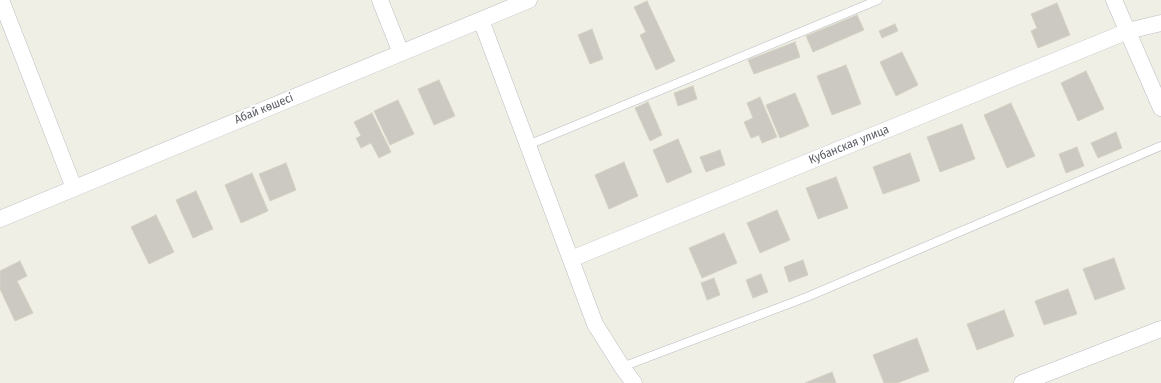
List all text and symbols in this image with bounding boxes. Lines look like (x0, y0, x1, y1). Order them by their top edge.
street label: Абай көшесі (233, 91, 295, 127)
street label: Кубанская улица (807, 122, 891, 168)

